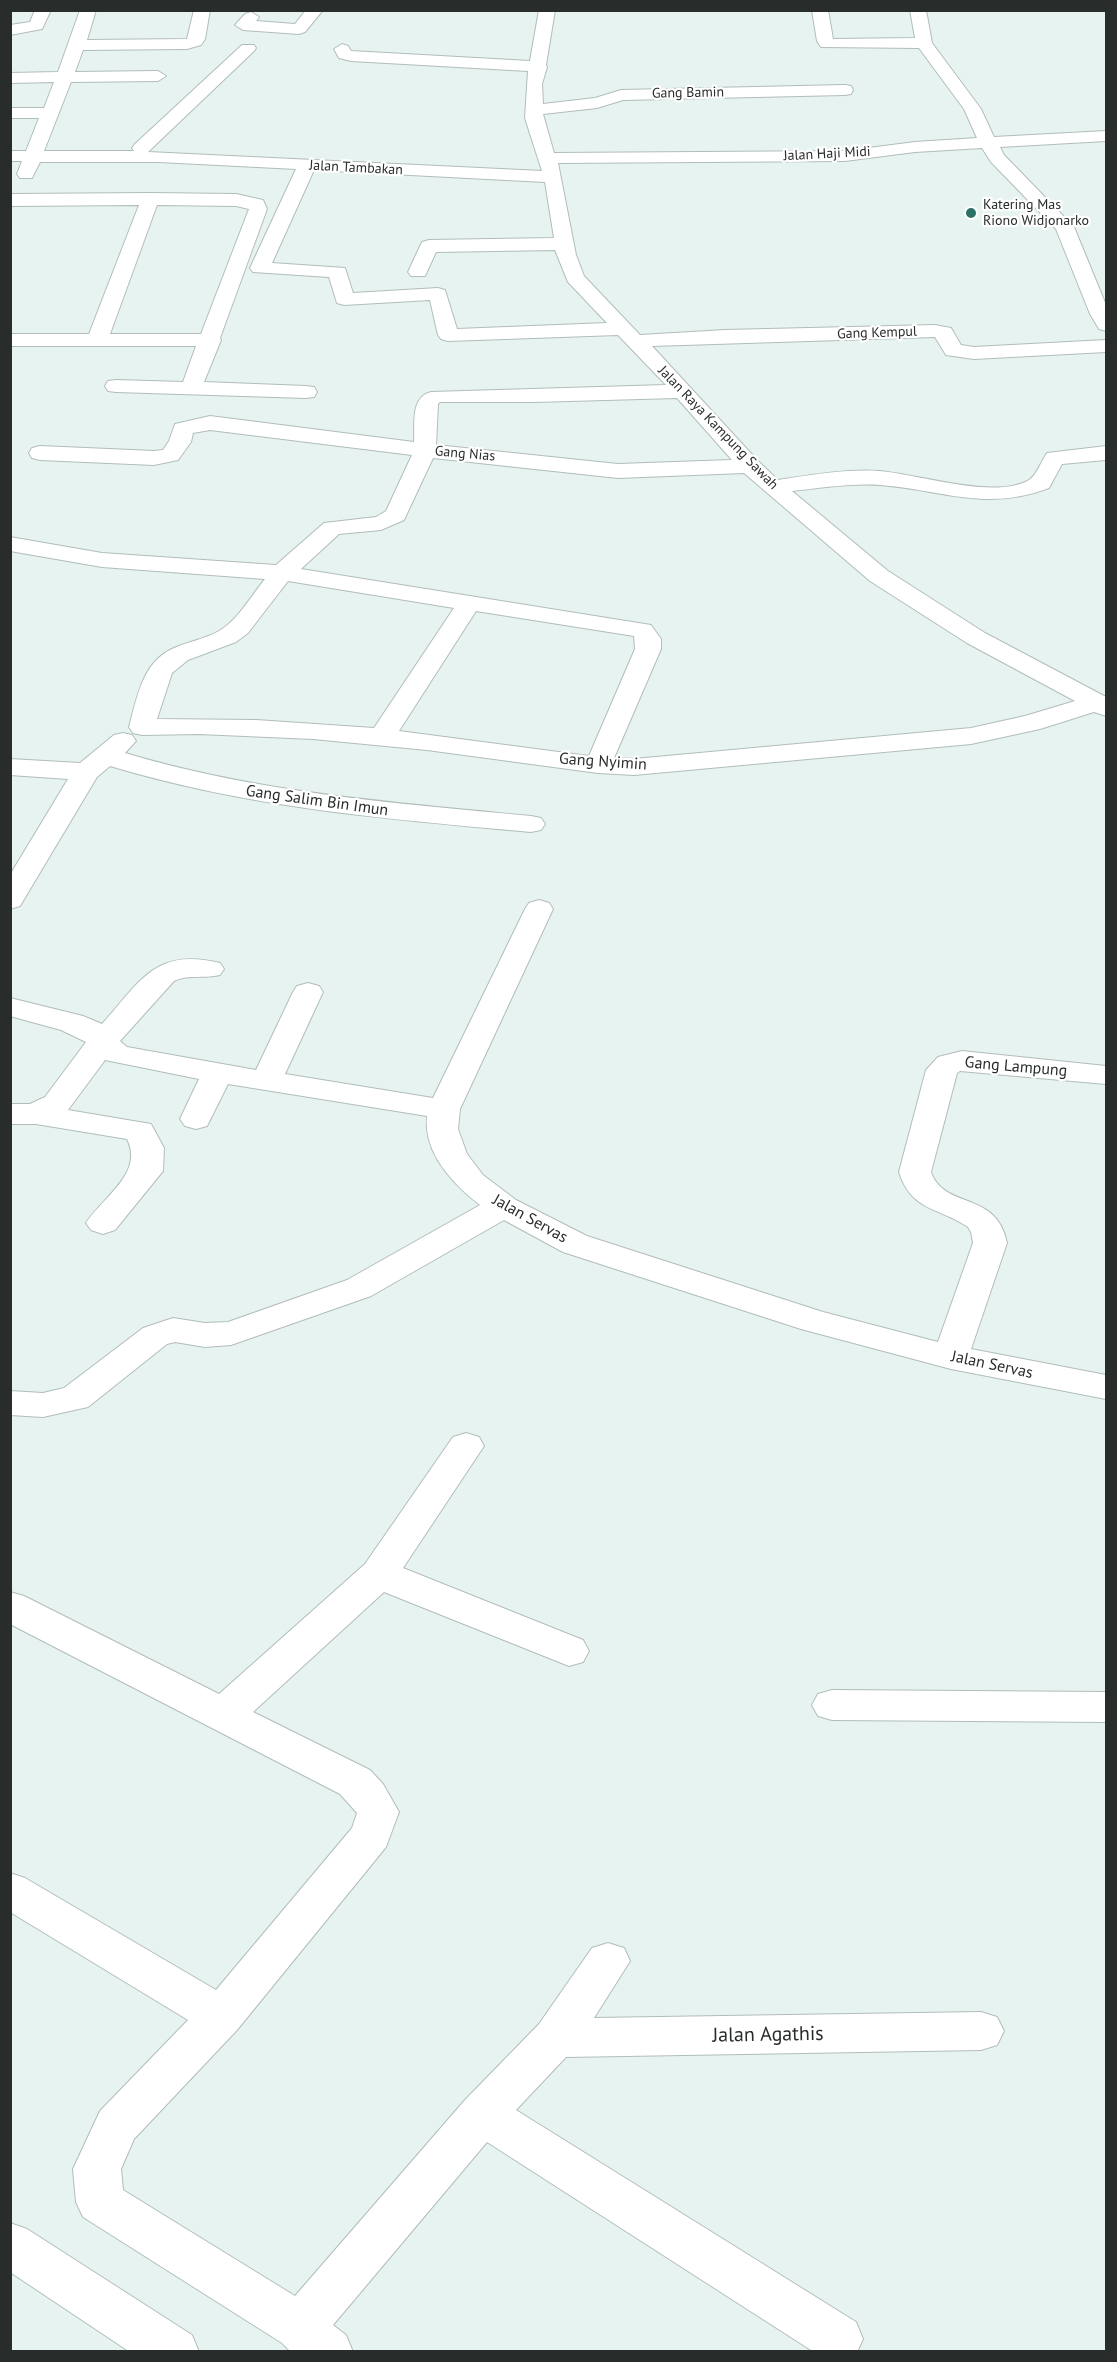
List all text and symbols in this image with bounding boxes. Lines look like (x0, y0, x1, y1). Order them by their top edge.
street label: Gang Bamin (652, 84, 724, 102)
street label: Jalan Haji Midi (783, 143, 871, 165)
street label: Jalan Tambakan (309, 157, 403, 179)
place label: Katering Mas Riono Widjonarko (983, 197, 1089, 230)
marker: Katering Mas Riono Widjonarko (964, 206, 978, 220)
street label: Gang Kempul (837, 323, 917, 343)
street label: Jalan Raya Kampung Sawah (654, 363, 782, 493)
street label: Gang Nias (434, 443, 496, 465)
street label: Gang Nyimin (558, 749, 648, 775)
street label: Gang Salim Bin Imun (245, 781, 389, 821)
street label: Gang Lampung (964, 1053, 1068, 1081)
street label: Jalan Servas (489, 1191, 571, 1247)
street label: Jalan Servas (950, 1347, 1034, 1383)
street label: Jalan Agathis (712, 2022, 824, 2048)

